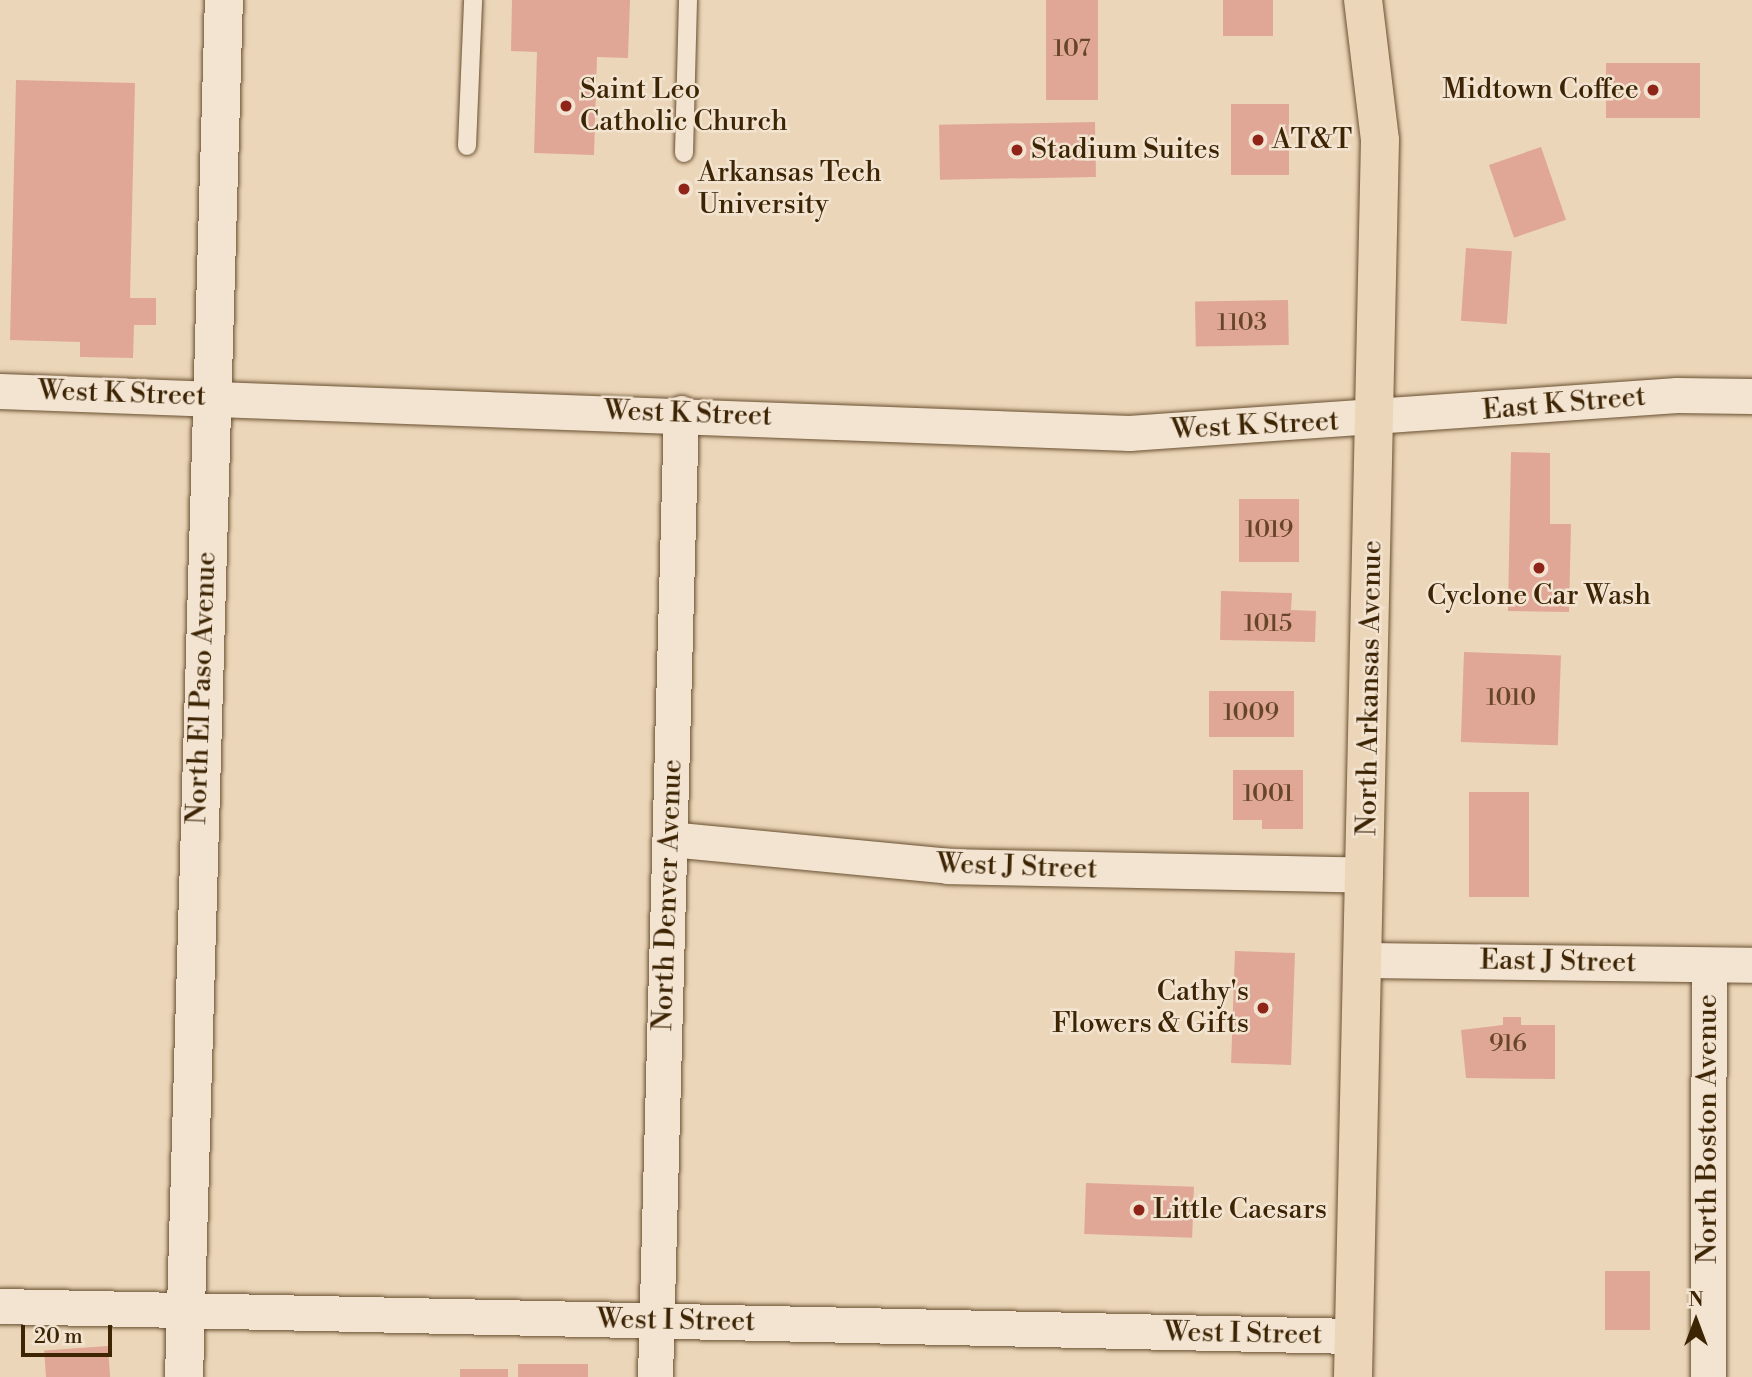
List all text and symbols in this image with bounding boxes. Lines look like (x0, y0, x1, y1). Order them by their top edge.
house number: 107 (1053, 36, 1091, 64)
place label: Saint Leo Catholic Church (580, 73, 788, 139)
place label: Midtown Coffee (1442, 73, 1639, 107)
marker: Midtown Coffee (1645, 82, 1661, 98)
marker: Saint Leo Catholic Church (558, 98, 574, 114)
place label: AT&T (1272, 123, 1352, 157)
marker: AT&T (1250, 132, 1266, 148)
place label: Stadium Suites (1031, 133, 1220, 167)
marker: Stadium Suites (1009, 142, 1025, 158)
place label: Arkansas Tech University (698, 156, 882, 222)
marker: Arkansas Tech University (676, 181, 692, 197)
house number: 1103 (1217, 310, 1267, 338)
street label: West K Street (37, 374, 207, 414)
street label: East K Street (1481, 380, 1647, 428)
street label: West K Street (603, 394, 773, 434)
street label: West K Street (1170, 405, 1340, 447)
house number: 1019 (1245, 517, 1293, 545)
street label: North Arkansas Avenue (1351, 540, 1389, 836)
street label: North El Paso Avenue (180, 551, 224, 825)
marker: Cyclone Car Wash (1531, 560, 1547, 576)
place label: Cyclone Car Wash (1427, 579, 1651, 613)
house number: 1015 (1244, 611, 1292, 639)
house number: 1010 (1486, 685, 1536, 713)
house number: 1009 (1223, 700, 1279, 728)
street label: North Denver Avenue (646, 759, 690, 1031)
house number: 1001 (1243, 781, 1293, 809)
street label: West J Street (936, 847, 1098, 887)
street label: East J Street (1480, 944, 1636, 980)
place label: Cathy's Flowers & Gifts (1052, 975, 1249, 1041)
street label: North Boston Avenue (1691, 994, 1725, 1264)
marker: Cathy's Flowers & Gifts (1255, 1000, 1271, 1016)
house number: 916 (1489, 1031, 1527, 1059)
place label: Little Caesars (1153, 1193, 1327, 1227)
marker: Little Caesars (1131, 1202, 1147, 1218)
north arrow (1661, 1286, 1731, 1356)
text: N (1688, 1288, 1704, 1312)
street label: West I Street (597, 1303, 755, 1339)
scale bar (24, 1310, 116, 1354)
street label: West I Street (1164, 1316, 1322, 1352)
text: 20 m (34, 1324, 83, 1350)

